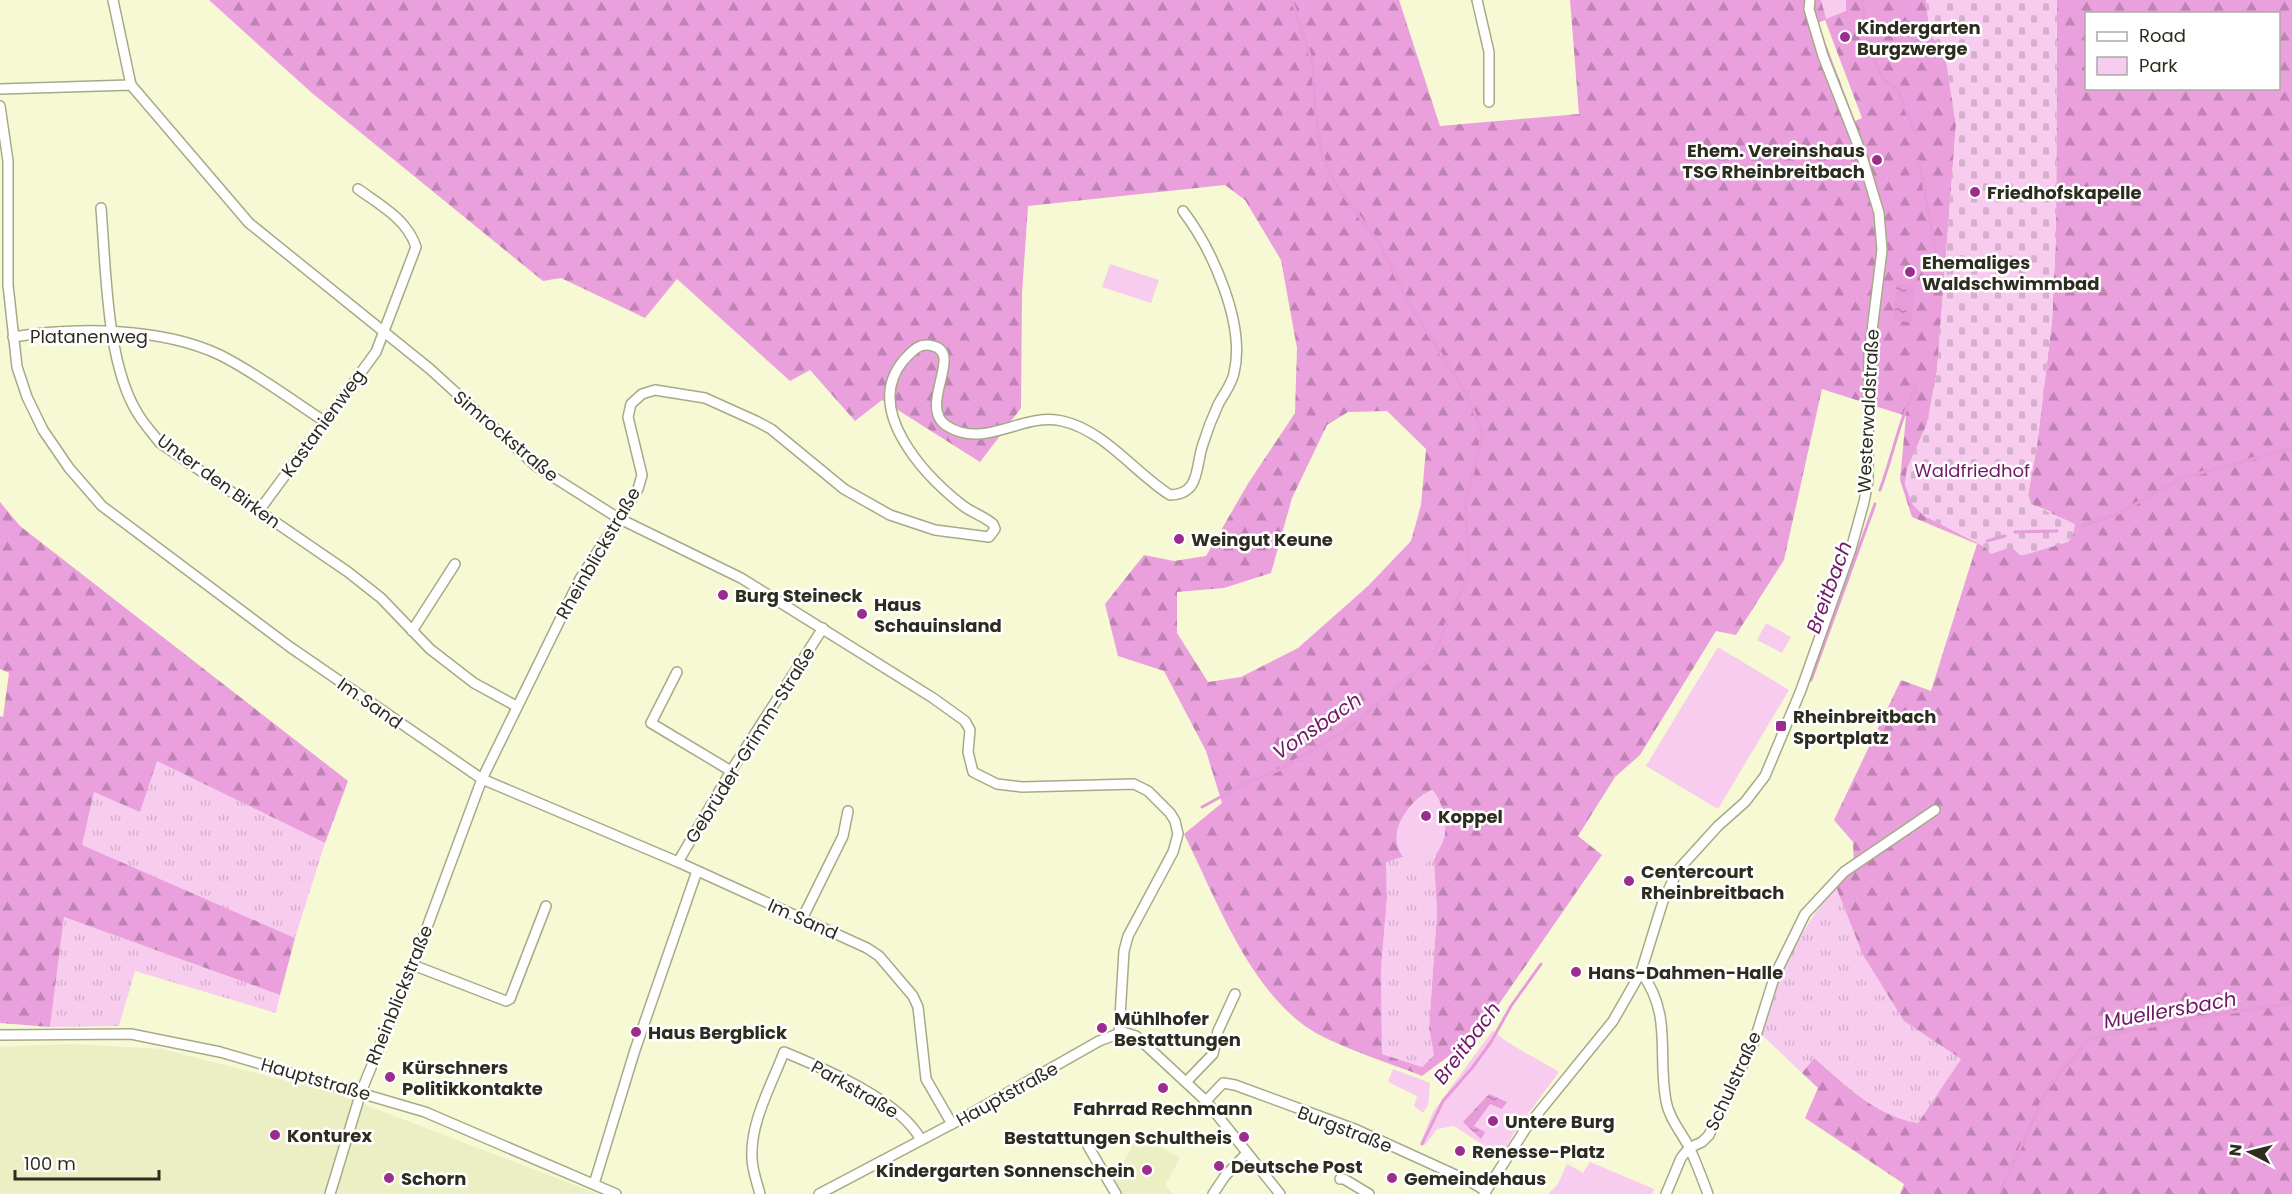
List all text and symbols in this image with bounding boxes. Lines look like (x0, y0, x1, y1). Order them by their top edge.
legend (2085, 12, 2280, 90)
place label: Kindergarten Burgzwerge (1857, 15, 1981, 61)
text: Road (2139, 23, 2186, 48)
marker: Kindergarten Burgzwerge (1838, 30, 1852, 44)
text: Park (2139, 53, 2178, 78)
place label: Ehem. Vereinshaus TSG Rheinbreitbach (1682, 138, 1865, 184)
marker: Ehem. Vereinshaus TSG Rheinbreitbach (1870, 153, 1884, 167)
place label: Friedhofskapelle (1987, 180, 2142, 205)
marker: Friedhofskapelle (1968, 185, 1982, 199)
place label: Ehemaliges Waldschwimmbad (1922, 250, 2099, 296)
marker: Ehemaliges Waldschwimmbad (1903, 265, 1917, 279)
street label: Platanenweg (30, 324, 148, 349)
street label: Westerwaldstraße (1851, 328, 1885, 494)
street label: Kastanienweg (275, 364, 371, 482)
street label: Simrockstraße (448, 385, 564, 487)
street label: Unter den Birken (152, 428, 286, 534)
park label: Waldfriedhof (1914, 458, 2030, 483)
street label: Rheinblickstraße (550, 482, 646, 624)
place label: Weingut Keune (1191, 527, 1333, 552)
marker: Weingut Keune (1172, 532, 1186, 546)
water label: Breitbach (1799, 537, 1859, 637)
place label: Burg Steineck (735, 583, 864, 608)
marker: Burg Steineck (716, 588, 730, 602)
place label: Haus Schauinsland (874, 592, 1002, 638)
marker: Haus Schauinsland (855, 607, 869, 621)
street label: Gebrüder-Grimm-Straße (679, 642, 821, 848)
street label: Im Sand (332, 671, 408, 735)
water label: Vonsbach (1267, 686, 1367, 766)
place label: Rheinbreitbach Sportplatz (1793, 704, 1937, 750)
marker: Rheinbreitbach Sportplatz (1774, 719, 1788, 733)
place label: Koppel (1438, 804, 1503, 829)
marker: Koppel (1419, 809, 1433, 823)
place label: Centercourt Rheinbreitbach (1641, 859, 1785, 905)
marker: Centercourt Rheinbreitbach (1622, 874, 1636, 888)
street label: Im Sand (764, 892, 842, 946)
street label: Rheinblickstraße (359, 921, 439, 1069)
place label: Hans-Dahmen-Halle (1588, 960, 1783, 985)
marker: Hans-Dahmen-Halle (1569, 965, 1583, 979)
water label: Muellersbach (2101, 985, 2239, 1035)
water label: Breitbach (1427, 996, 1507, 1090)
place label: Mühlhofer Bestattungen (1114, 1006, 1241, 1052)
place label: Haus Bergblick (648, 1020, 788, 1045)
marker: Mühlhofer Bestattungen (1095, 1021, 1109, 1035)
marker: Haus Bergblick (629, 1025, 643, 1039)
street label: Schulstraße (1699, 1027, 1767, 1135)
street label: Hauptstraße (258, 1051, 374, 1107)
street label: Parkstraße (807, 1054, 903, 1124)
place label: Kürschners Politikkontakte (402, 1055, 543, 1101)
street label: Hauptstraße (951, 1056, 1063, 1132)
marker: Kürschners Politikkontakte (383, 1070, 397, 1084)
marker: Fahrrad Rechmann (1156, 1081, 1170, 1095)
place label: Fahrrad Rechmann (1073, 1096, 1253, 1121)
street label: Burgstraße (1294, 1099, 1396, 1159)
place label: Untere Burg (1505, 1109, 1615, 1134)
marker: Untere Burg (1486, 1114, 1500, 1128)
north arrow (2220, 1122, 2280, 1182)
place label: Konturex (287, 1123, 372, 1148)
place label: Bestattungen Schultheis (1004, 1125, 1232, 1150)
marker: Konturex (268, 1128, 282, 1142)
marker: Bestattungen Schultheis (1237, 1130, 1251, 1144)
place label: Renesse-Platz (1472, 1139, 1605, 1164)
scale bar (15, 1143, 159, 1181)
text: N (2223, 1143, 2248, 1158)
marker: Renesse-Platz (1453, 1144, 1467, 1158)
text: 100 m (24, 1151, 76, 1176)
place label: Deutsche Post (1231, 1154, 1363, 1179)
place label: Kindergarten Sonnenschein (876, 1158, 1135, 1183)
marker: Deutsche Post (1212, 1159, 1226, 1173)
marker: Kindergarten Sonnenschein (1140, 1163, 1154, 1177)
place label: Schorn (401, 1166, 466, 1191)
place label: Gemeindehaus (1404, 1166, 1546, 1191)
marker: Schorn (382, 1171, 396, 1185)
marker: Gemeindehaus (1385, 1171, 1399, 1185)

